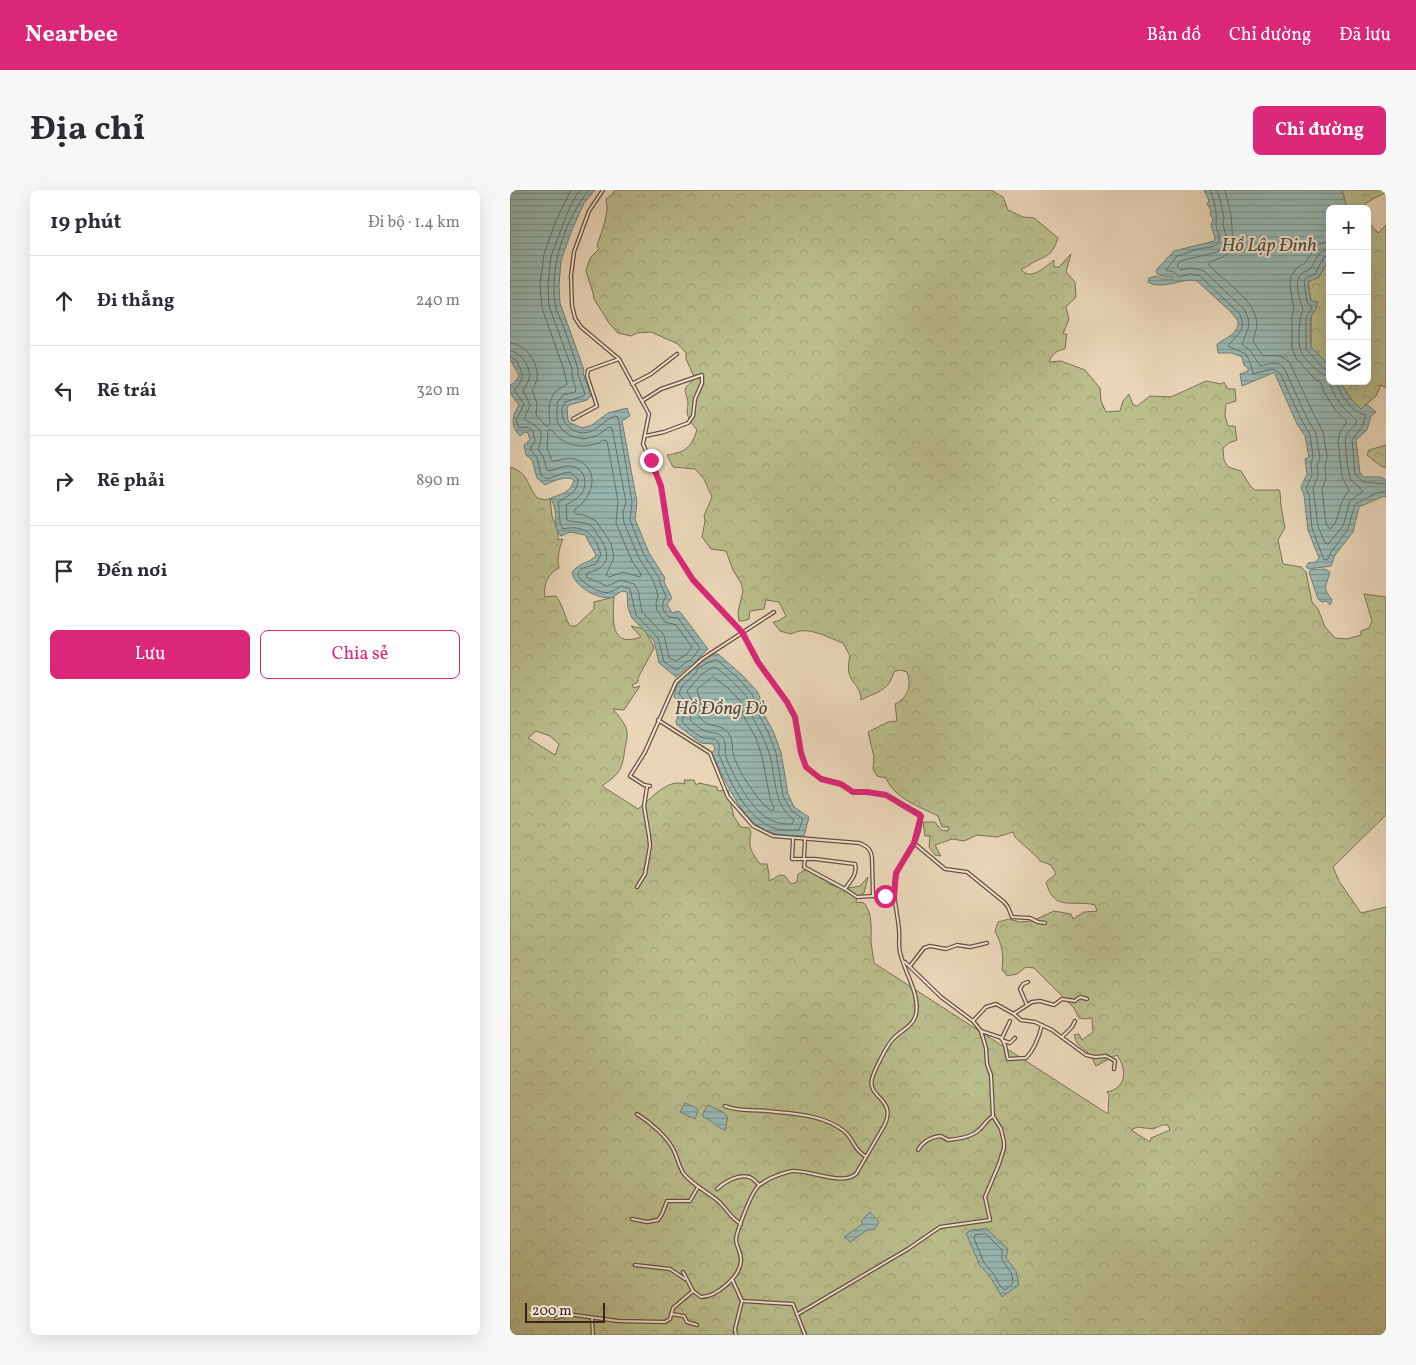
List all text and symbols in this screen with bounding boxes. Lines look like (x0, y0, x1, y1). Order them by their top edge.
text: Nearbee (25, 18, 118, 52)
text: Bản đồ (1147, 23, 1201, 48)
text: Chỉ đường (1229, 23, 1311, 48)
text: Đã lưu (1339, 23, 1391, 48)
text: Địa chỉ (30, 106, 145, 154)
button: Chỉ đường (1253, 106, 1386, 155)
map controls (1326, 205, 1371, 385)
button: + (1326, 205, 1371, 250)
text: 19 phút (50, 208, 121, 237)
text: Đi bộ · 1.4 km (368, 212, 460, 234)
water label: Hồ Lập Đinh (1221, 233, 1317, 259)
button: − (1326, 250, 1371, 295)
icon: ahead (50, 287, 78, 315)
text: Đi thẳng (97, 288, 174, 314)
text: 240 m (416, 290, 460, 312)
button: locate (1326, 295, 1371, 340)
button: layers (1326, 340, 1371, 385)
icon: left (50, 377, 78, 405)
text: Rẽ trái (97, 378, 157, 404)
text: 320 m (416, 380, 460, 402)
route end (640, 449, 663, 472)
icon: right (50, 467, 78, 495)
text: Rẽ phải (97, 468, 165, 494)
text: 890 m (416, 470, 460, 492)
icon: arrive (50, 557, 78, 585)
text: Đến nơi (97, 558, 167, 584)
button: Lưu (50, 630, 250, 679)
button: Chia sẻ (260, 630, 460, 679)
water label: Hồ Đồng Đò (675, 696, 768, 722)
route start (874, 885, 897, 908)
scale bar (525, 1300, 605, 1323)
text: 200 m (532, 1302, 572, 1321)

